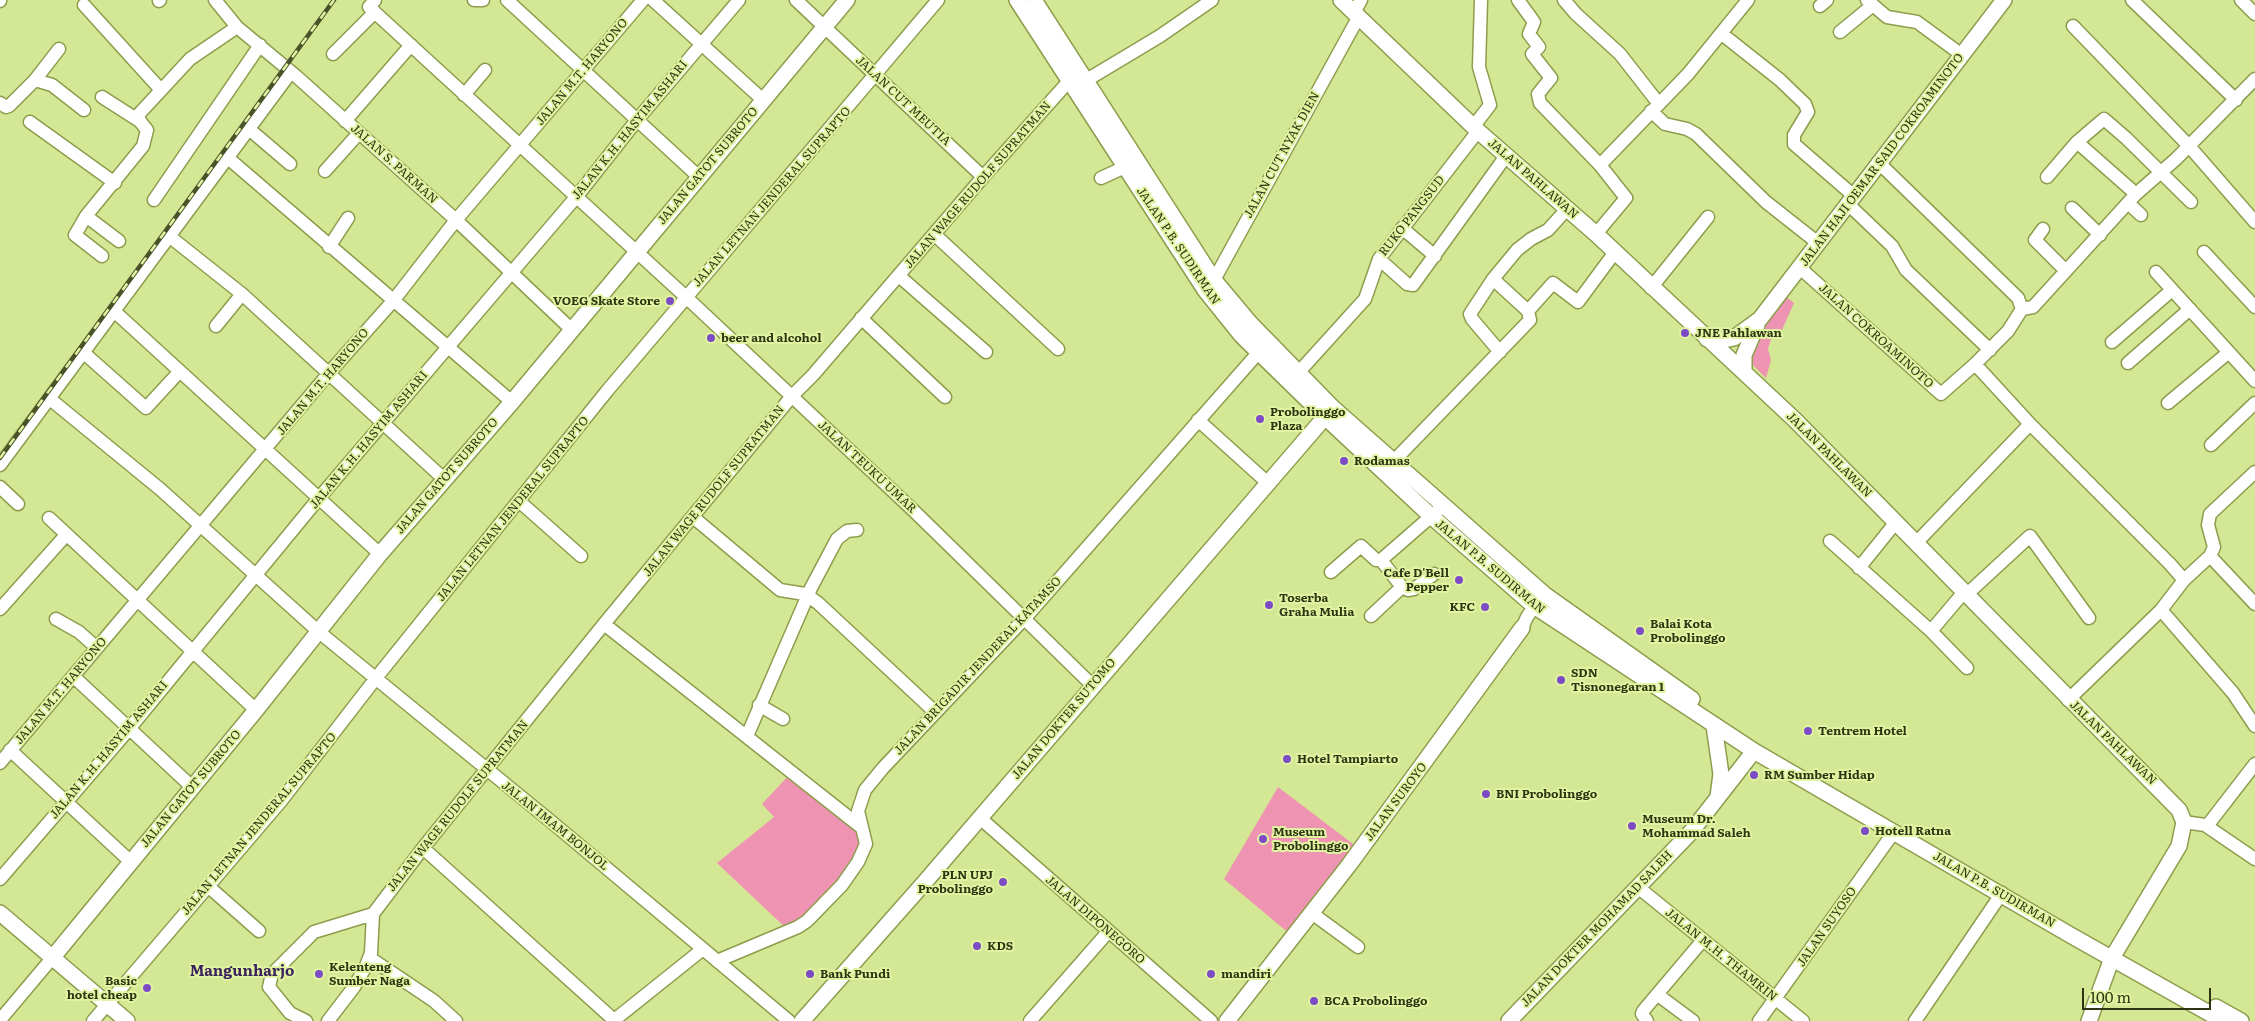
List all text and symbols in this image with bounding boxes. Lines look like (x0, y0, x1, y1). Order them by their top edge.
street label: JALAN M.T. HARYONO (533, 16, 631, 128)
street label: JALAN HAJI OEMAR SAID COKROAMINOTO (1797, 51, 1967, 269)
street label: JALAN CUT MEUTIA (853, 53, 953, 149)
street label: JALAN K.H. HASYIM ASHARI (569, 57, 691, 203)
street label: JALAN CUT NYAK DIEN (1241, 89, 1323, 221)
street label: JALAN WAGE RUDOLF SUPRATMAN (902, 99, 1054, 271)
street label: JALAN GATOT SUBROTO (655, 104, 761, 228)
street label: JALAN LETNAN JENDERAL SUPRAPTO (690, 104, 854, 290)
street label: JALAN S. PARMAN (348, 121, 440, 207)
street label: JALAN PAHLAWAN (1485, 136, 1581, 222)
street label: RUKO PANGSUD (1376, 173, 1448, 259)
street label: JALAN P.B. SUDIRMAN (1133, 184, 1223, 308)
street label: JALAN COKROAMINOTO (1816, 281, 1936, 391)
place label: VOEG Skate Store (553, 294, 660, 308)
marker: VOEG Skate Store (664, 295, 676, 307)
street label: JALAN M.T. HARYONO (274, 326, 372, 438)
place label: JNE Pahlawan (1695, 326, 1782, 340)
marker: JNE Pahlawan (1679, 327, 1691, 339)
place label: beer and alcohol (721, 331, 822, 345)
marker: beer and alcohol (705, 332, 717, 344)
street label: JALAN K.H. HASYIM ASHARI (307, 368, 431, 512)
street label: JALAN WAGE RUDOLF SUPRATMAN (640, 402, 788, 580)
place label: Probolinggo Plaza (1270, 405, 1345, 433)
street label: JALAN PAHLAWAN (1783, 409, 1875, 501)
marker: Probolinggo Plaza (1254, 413, 1266, 425)
street label: JALAN LETNAN JENDERAL SUPRAPTO (434, 414, 592, 604)
street label: JALAN GATOT SUBROTO (393, 415, 501, 537)
street label: JALAN TEUKU UMAR (815, 418, 919, 516)
place label: Rodamas (1354, 454, 1410, 468)
marker: Rodamas (1338, 455, 1350, 467)
street label: JALAN P.B. SUDIRMAN (1432, 517, 1548, 617)
place label: Cafe D'Bell Pepper (1383, 566, 1449, 594)
street label: JALAN BRIGADIR JENDERAL KATAMSO (891, 574, 1065, 758)
marker: Cafe D'Bell Pepper (1453, 574, 1465, 586)
place label: Toserba Graha Mulia (1279, 591, 1354, 619)
marker: Toserba Graha Mulia (1263, 599, 1275, 611)
place label: KFC (1450, 600, 1475, 614)
marker: KFC (1479, 601, 1491, 613)
place label: Balai Kota Probolinggo (1650, 617, 1725, 645)
marker: Balai Kota Probolinggo (1634, 625, 1646, 637)
street label: JALAN M.T. HARYONO (12, 635, 110, 747)
street label: JALAN DOKTER SUTOMO (1009, 656, 1119, 782)
place label: SDN Tisnonegaran 1 (1571, 666, 1664, 694)
marker: SDN Tisnonegaran 1 (1555, 674, 1567, 686)
street label: JALAN K.H. HASYIM ASHARI (47, 678, 171, 822)
street label: JALAN PAHLAWAN (2067, 698, 2159, 788)
street label: JALAN WAGE RUDOLF SUPRATMAN (384, 717, 532, 895)
place label: Tentrem Hotel (1818, 724, 1907, 738)
marker: Tentrem Hotel (1802, 725, 1814, 737)
street label: JALAN GATOT SUBROTO (138, 727, 244, 851)
street label: JALAN LETNAN JENDERAL SUPRAPTO (178, 730, 340, 918)
place label: Hotel Tampiarto (1297, 752, 1398, 766)
marker: Hotel Tampiarto (1281, 753, 1293, 765)
street label: JALAN SUROYO (1362, 760, 1430, 844)
place label: RM Sumber Hidap (1764, 768, 1875, 782)
marker: RM Sumber Hidap (1748, 769, 1760, 781)
street label: JALAN IMAM BONJOL (498, 778, 612, 874)
place label: BNI Probolinggo (1496, 787, 1597, 801)
marker: BNI Probolinggo (1480, 788, 1492, 800)
place label: Museum Dr. Mohammad Saleh (1642, 812, 1751, 840)
marker: Museum Dr. Mohammad Saleh (1626, 820, 1638, 832)
place label: Hotell Ratna (1875, 824, 1951, 838)
place label: Museum Probolinggo (1273, 825, 1348, 853)
marker: Hotell Ratna (1859, 825, 1871, 837)
marker: Museum Probolinggo (1257, 833, 1269, 845)
street label: JALAN DOKTER MOHAMAD SALEH (1518, 848, 1676, 1010)
street label: JALAN P.B. SUDIRMAN (1930, 849, 2058, 931)
place label: PLN UPJ Probolinggo (918, 868, 993, 896)
street label: JALAN DIPONEGORO (1042, 873, 1148, 967)
marker: PLN UPJ Probolinggo (997, 876, 1009, 888)
street label: JALAN SUYOSO (1794, 884, 1860, 970)
street label: JALAN M.H. THAMRIN (1662, 906, 1780, 1004)
place label: KDS (987, 939, 1013, 953)
marker: KDS (971, 940, 983, 952)
place label: Kelenteng Sumber Naga (329, 960, 410, 988)
district label: Mangunharjo (190, 963, 294, 981)
place label: Bank Pundi (820, 967, 890, 981)
place label: mandiri (1221, 967, 1271, 981)
marker: Kelenteng Sumber Naga (313, 968, 325, 980)
marker: Bank Pundi (804, 968, 816, 980)
marker: mandiri (1205, 968, 1217, 980)
place label: Basic hotel cheap (67, 974, 137, 1002)
scale bar (2085, 978, 2214, 1010)
marker: Basic hotel cheap (141, 982, 153, 994)
text: 100 m (2090, 985, 2131, 1008)
place label: BCA Probolinggo (1324, 994, 1428, 1008)
marker: BCA Probolinggo (1308, 995, 1320, 1007)

